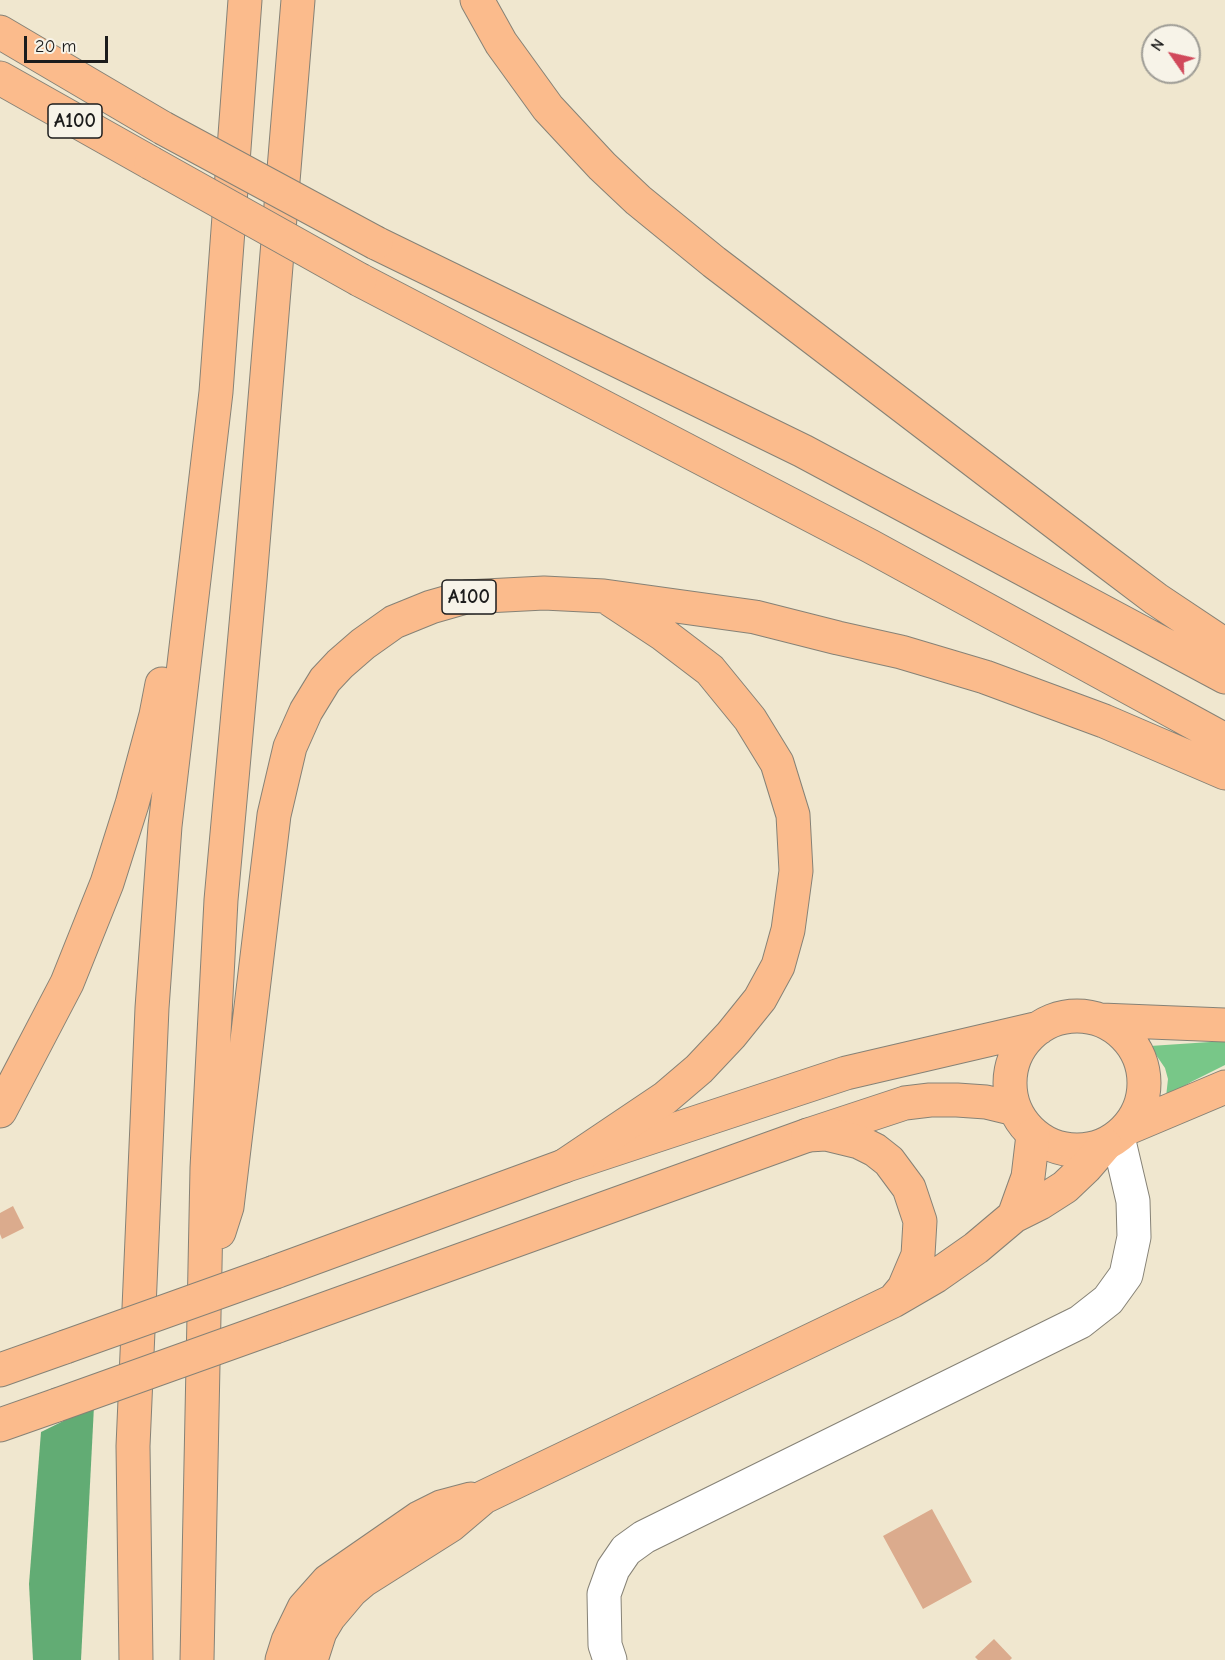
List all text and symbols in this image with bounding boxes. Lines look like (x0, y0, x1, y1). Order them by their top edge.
scale bar (27, 24, 111, 62)
north arrow (1141, 24, 1201, 84)
text: 20 m (35, 36, 76, 57)
text: N (1147, 36, 1168, 54)
road number: A100 (48, 104, 102, 138)
road number: A100 (442, 580, 496, 614)

